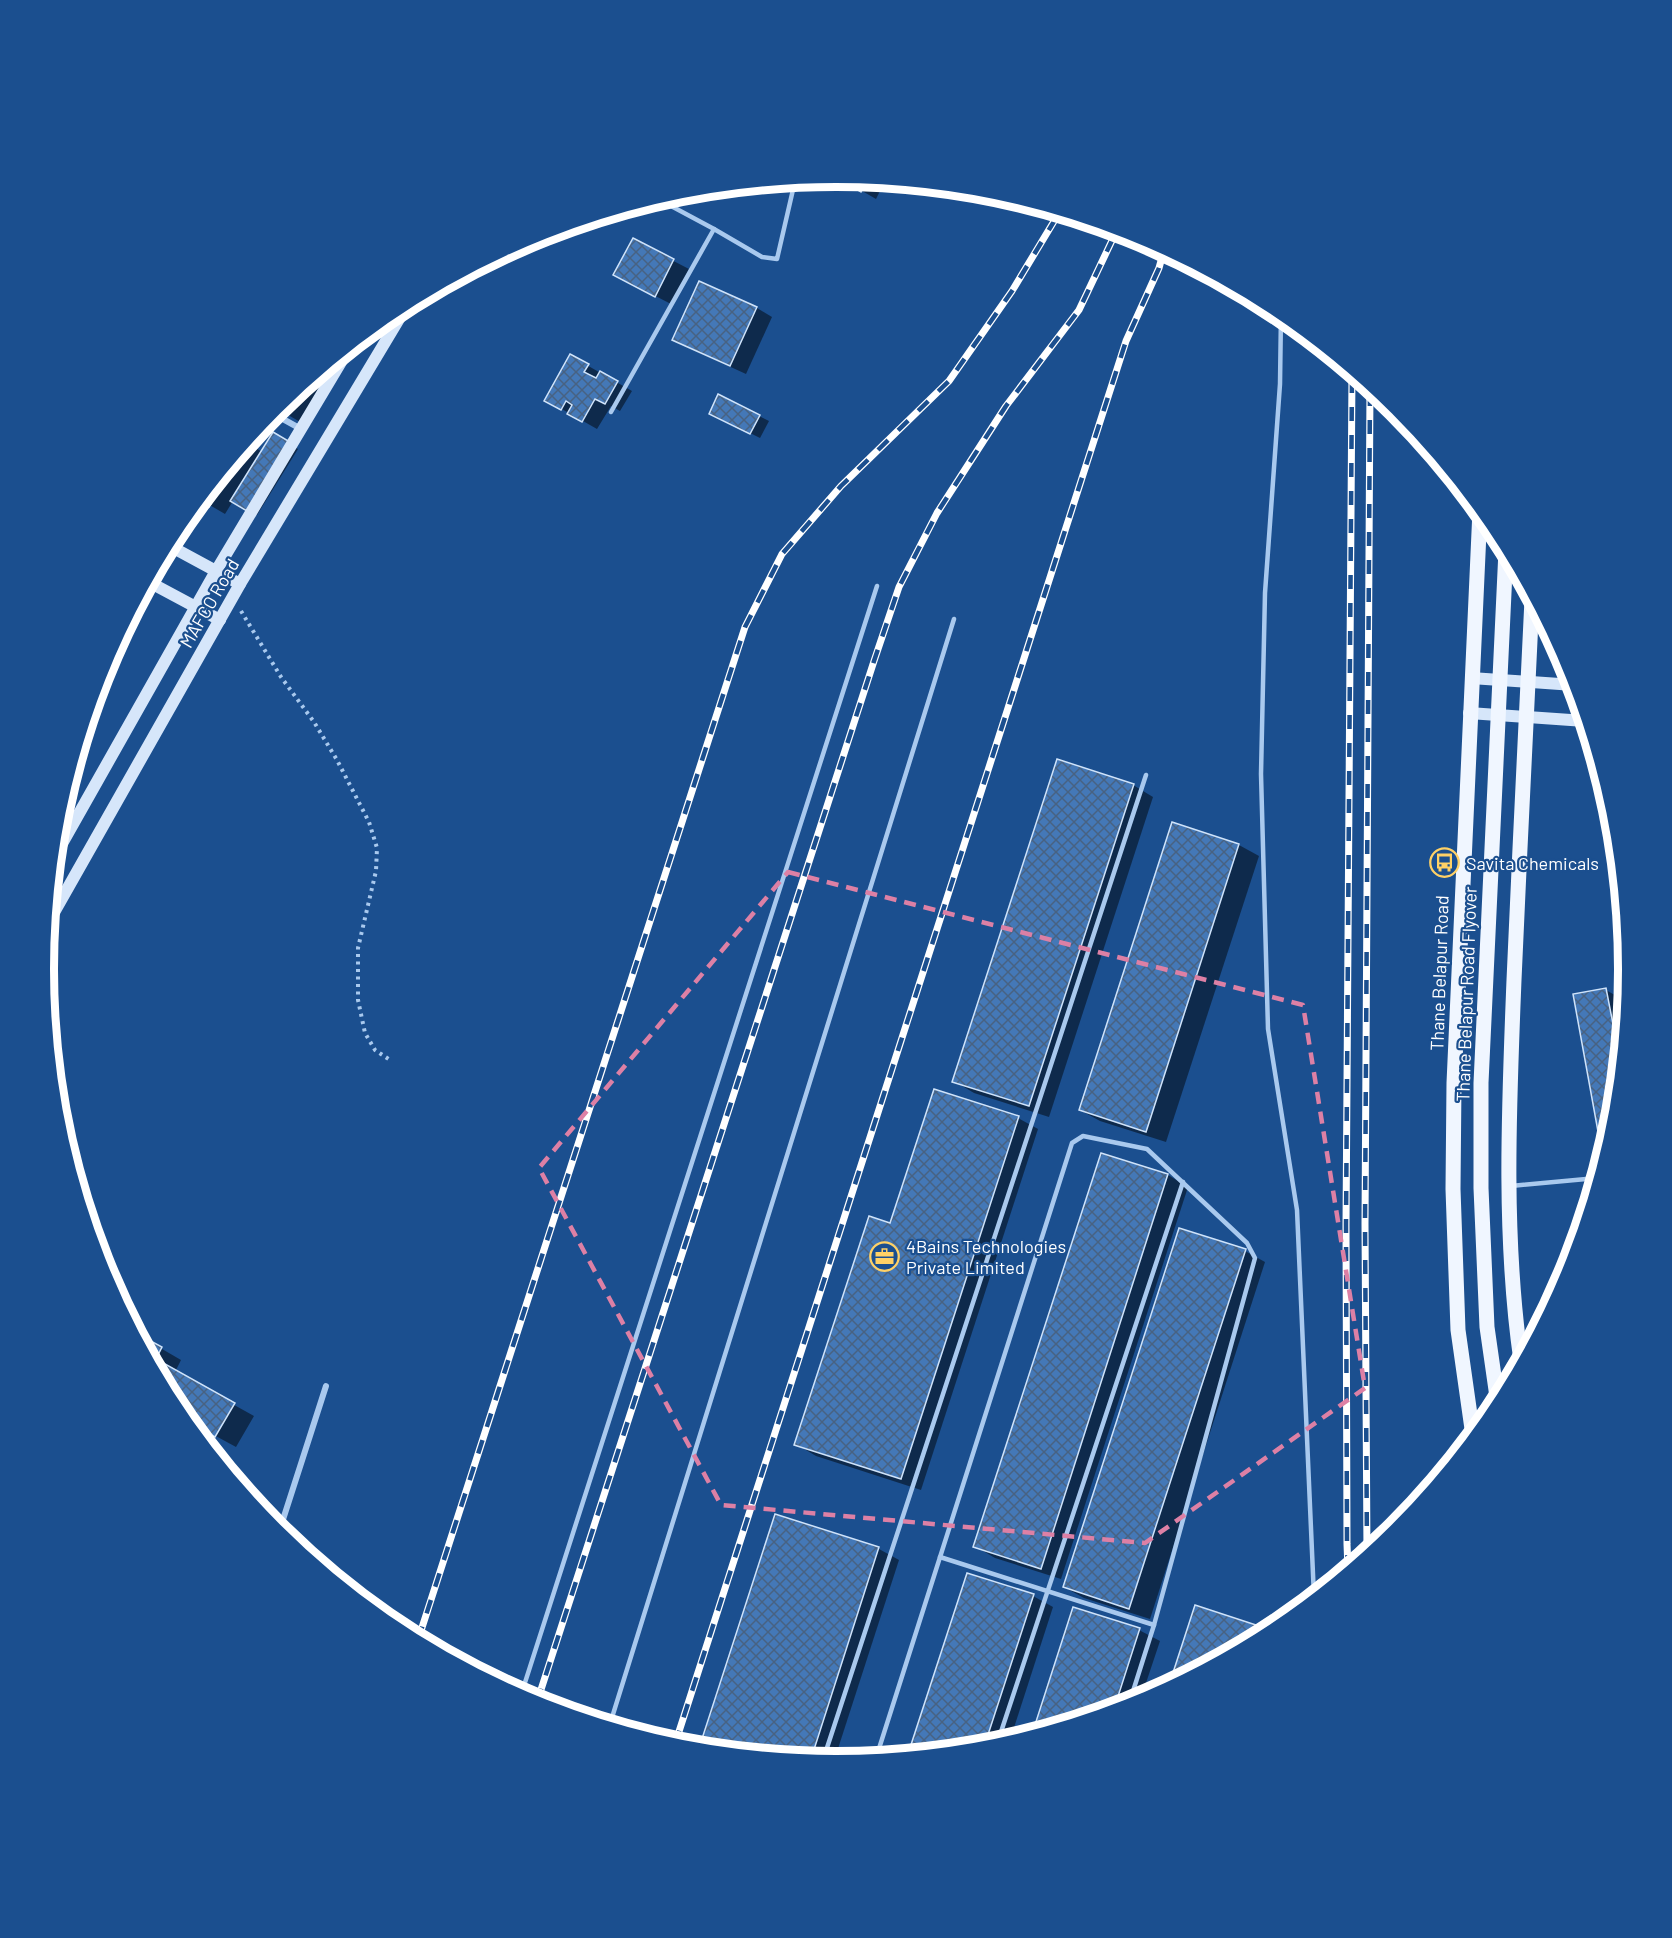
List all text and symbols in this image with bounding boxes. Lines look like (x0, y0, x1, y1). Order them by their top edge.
street label: MAFCO Road (175, 554, 243, 652)
bus stop icon: Savita Chemicals (1429, 847, 1461, 879)
place label: Savita Chemicals (1466, 852, 1599, 874)
street label: Thane Belapur Road Flyover (1451, 886, 1481, 1102)
street label: Thane Belapur Road (1425, 895, 1453, 1051)
place label: 4Bains Technologies Private Limited (906, 1235, 1066, 1278)
office icon: 4Bains Technologies Private Limited (869, 1240, 901, 1272)

